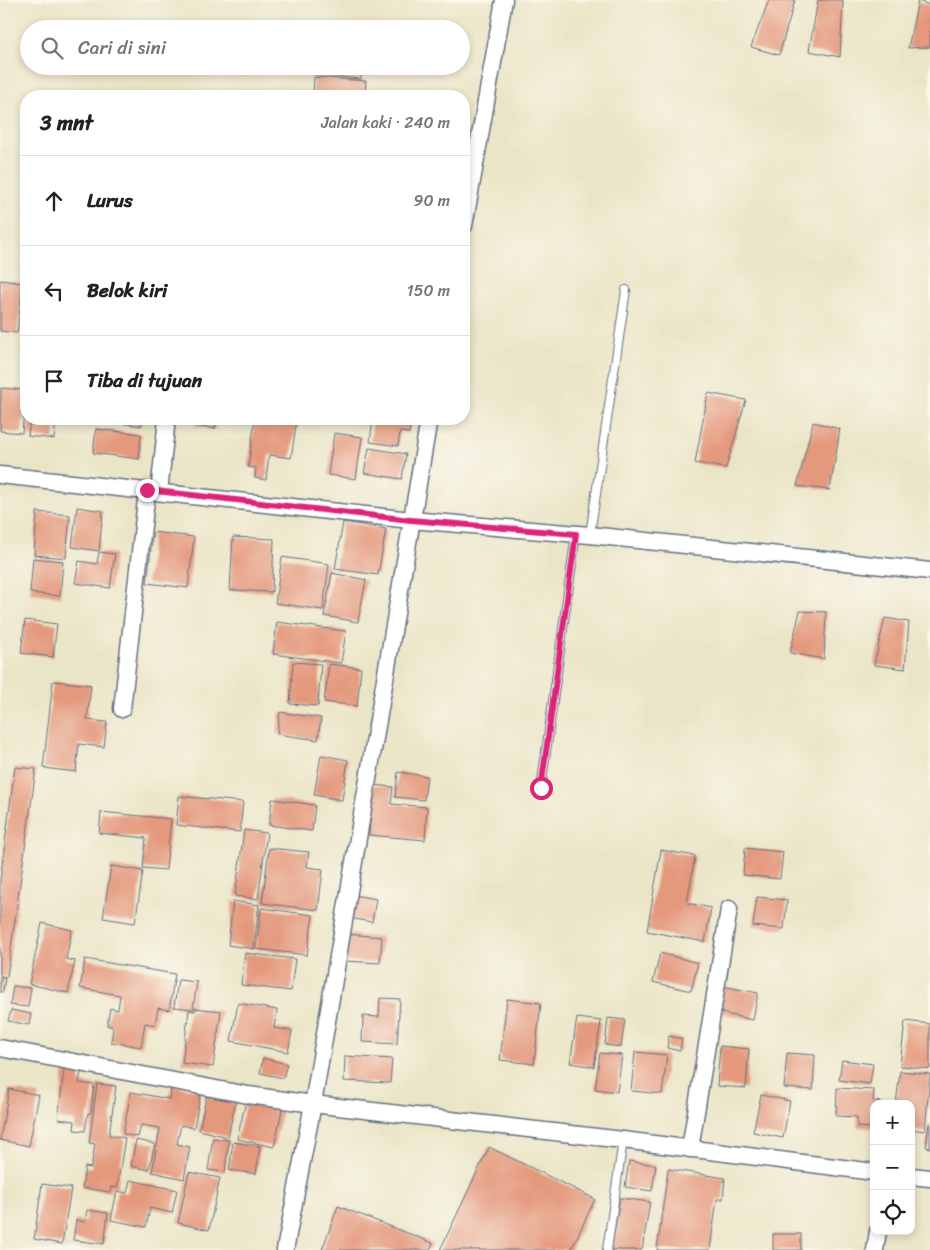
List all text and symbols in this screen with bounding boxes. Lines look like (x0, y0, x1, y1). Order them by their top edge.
search box (20, 20, 470, 75)
text: Cari di sini (78, 31, 166, 64)
icon: search (38, 34, 66, 62)
text: 3 mnt (40, 104, 93, 142)
text: Jalan kaki · 240 m (321, 108, 450, 137)
text: Lurus (87, 184, 133, 217)
text: 90 m (414, 186, 450, 215)
icon: ahead (40, 187, 68, 215)
text: Belok kiri (87, 274, 167, 307)
text: 150 m (407, 276, 450, 305)
icon: left (40, 277, 68, 305)
text: Tiba di tujuan (87, 364, 202, 397)
icon: arrive (40, 367, 68, 395)
route end (136, 479, 159, 502)
route start (530, 777, 553, 800)
map controls (870, 1100, 915, 1235)
button: + (870, 1100, 915, 1145)
button: − (870, 1145, 915, 1190)
button: locate (870, 1190, 915, 1235)

